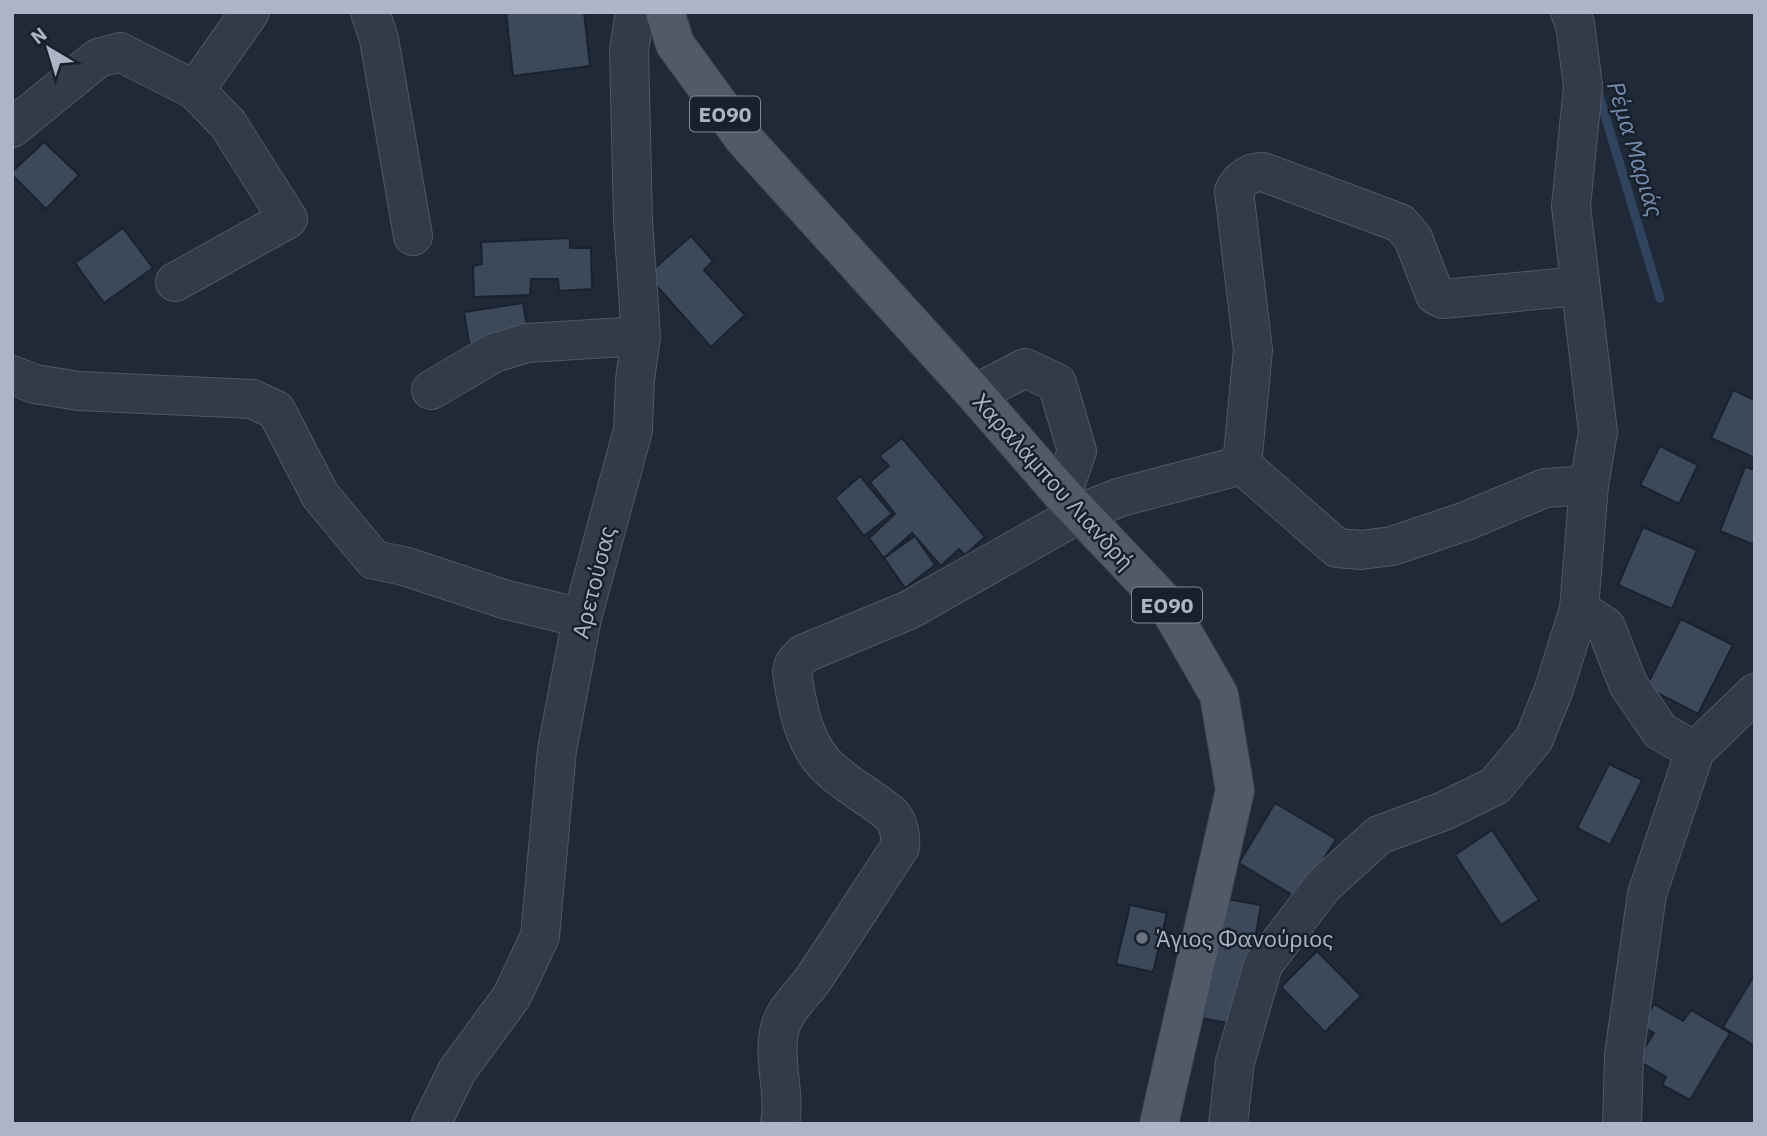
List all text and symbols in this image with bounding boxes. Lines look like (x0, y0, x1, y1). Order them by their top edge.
north arrow (14, 14, 84, 84)
text: N (26, 22, 51, 49)
water label: Ρέμα Μαριάς (1600, 77, 1672, 221)
road number: ΕΟ90 (690, 96, 760, 132)
street label: Χαραλάμπου Λιανδρή (967, 386, 1141, 576)
street label: Αρετούσας (565, 523, 621, 641)
road number: ΕΟ90 (1132, 588, 1202, 622)
place label: Άγιος Φανούριος (1156, 923, 1333, 953)
marker: Άγιος Φανούριος (1134, 930, 1150, 946)

